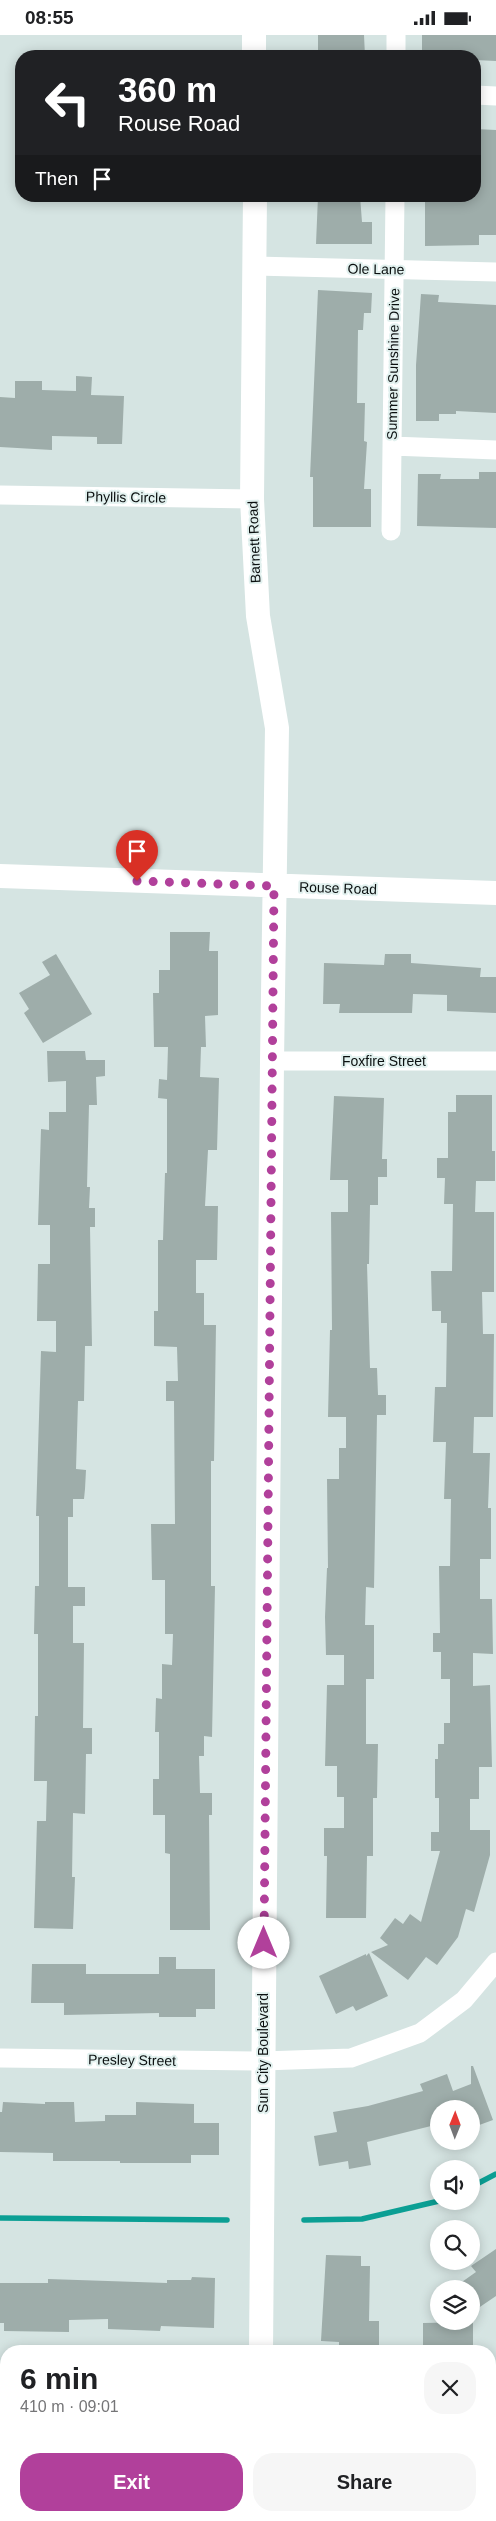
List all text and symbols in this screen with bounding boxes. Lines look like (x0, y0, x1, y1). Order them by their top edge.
text: 08:55 (25, 7, 74, 28)
icon: left (35, 70, 100, 135)
text: 360 m (118, 70, 217, 109)
text: Rouse Road (118, 111, 240, 136)
icon: arrive (88, 165, 116, 193)
text: Then (35, 168, 78, 189)
street label: Ole Lane (347, 261, 405, 277)
street label: Summer Sunshine Drive (384, 288, 402, 440)
street label: Phyllis Circle (86, 488, 166, 506)
street label: Barnett Road (245, 500, 263, 584)
pin (116, 830, 158, 881)
icon: arrive (123, 837, 151, 865)
street label: Rouse Road (299, 879, 377, 897)
street label: Foxfire Street (342, 1053, 426, 1069)
position arrow (237, 1916, 289, 1968)
street label: Sun City Boulevard (255, 1993, 271, 2113)
street label: Presley Street (88, 2051, 176, 2069)
north arrow (430, 2100, 480, 2150)
map controls (430, 2100, 480, 2330)
button: sound (430, 2160, 480, 2210)
button: search (430, 2220, 480, 2270)
button: layers (430, 2280, 480, 2330)
text: 6 min (20, 2362, 98, 2395)
button: close (424, 2362, 476, 2414)
text: 410 m · 09:01 (20, 2398, 119, 2415)
button: Exit (20, 2453, 243, 2511)
button: Share (253, 2453, 476, 2511)

